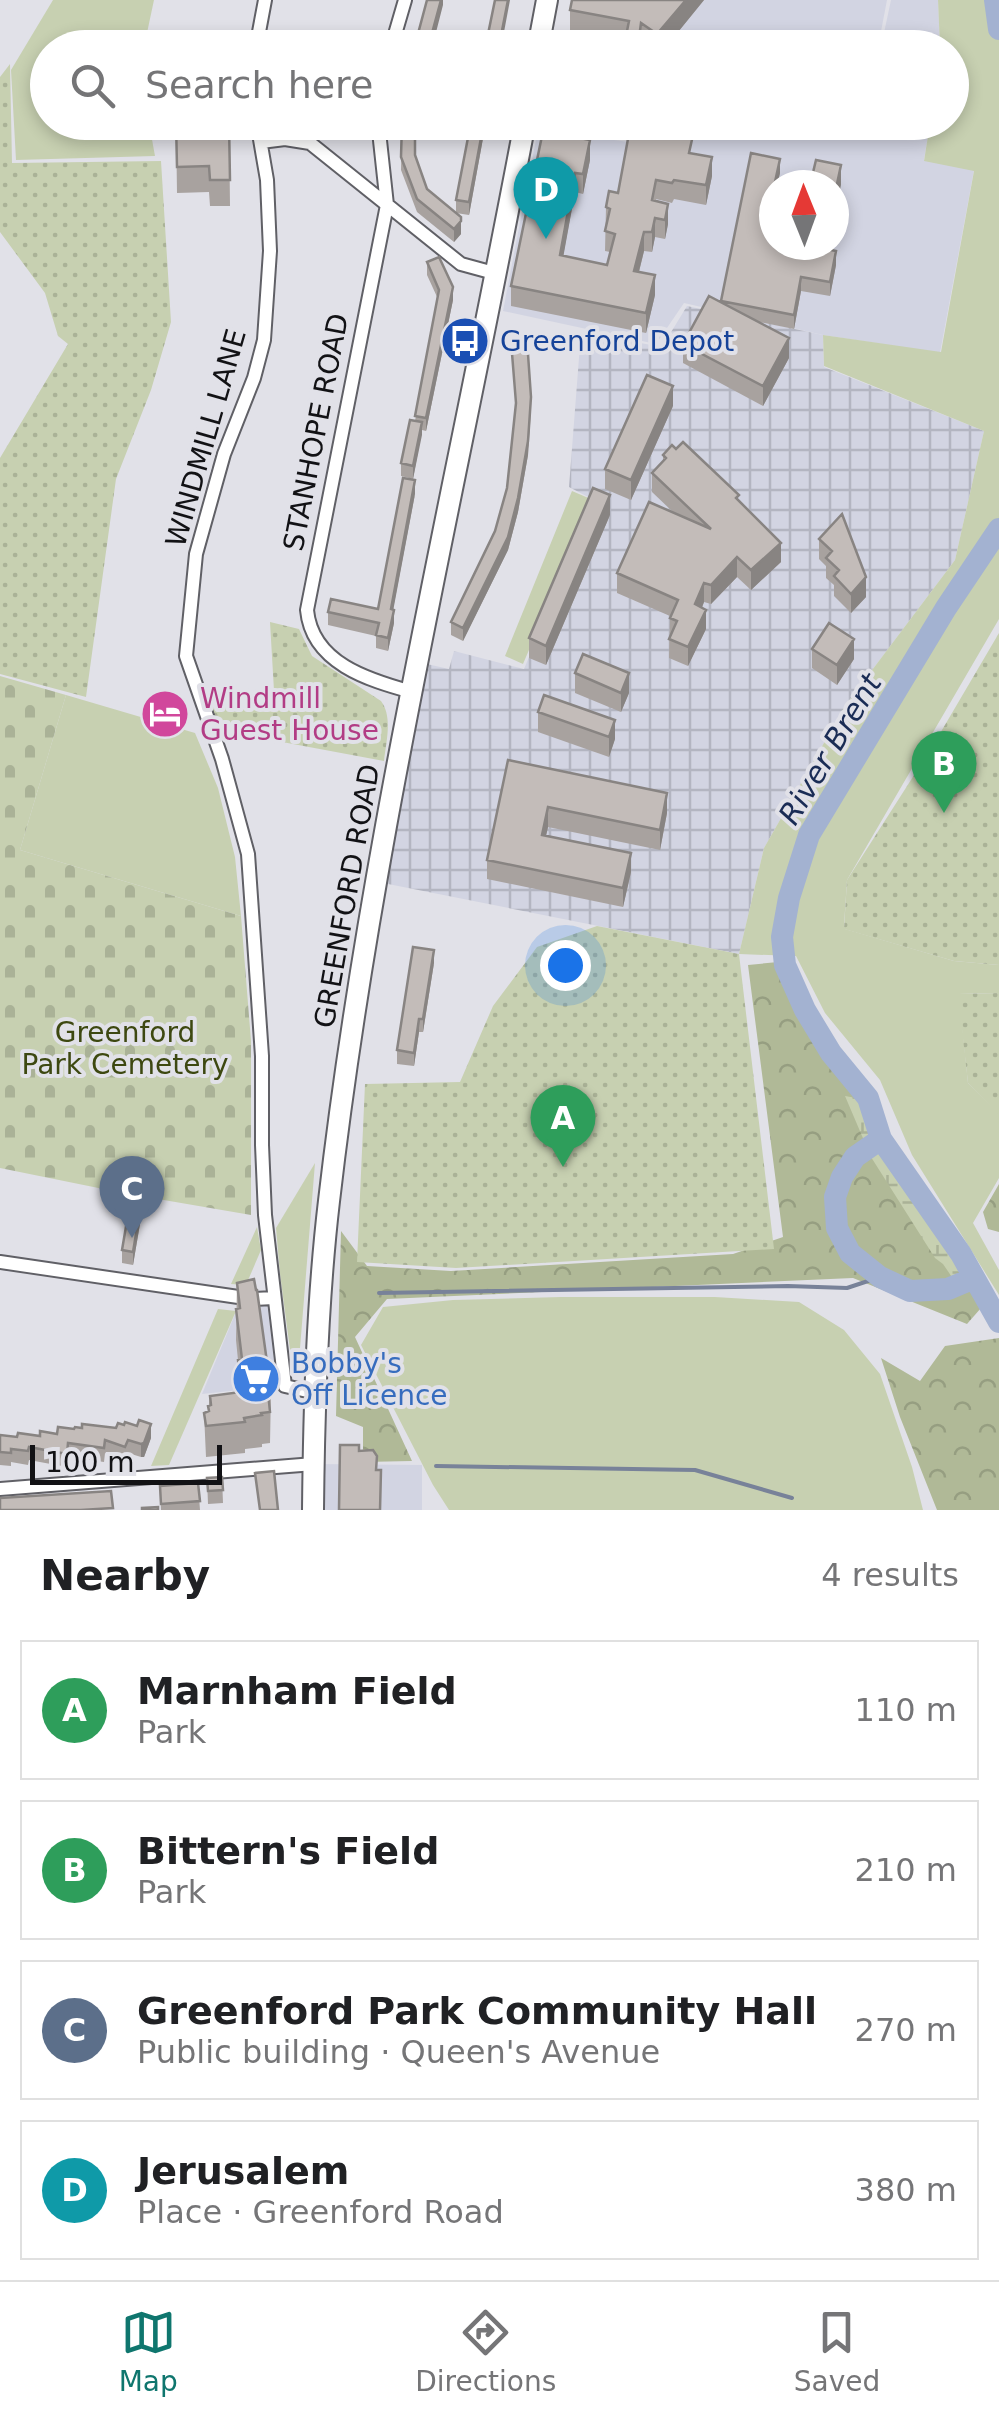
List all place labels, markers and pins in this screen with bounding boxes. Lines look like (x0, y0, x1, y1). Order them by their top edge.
pin: D (514, 156, 578, 239)
bus stop icon: Greenford Depot (439, 315, 491, 367)
place label: Greenford Depot (500, 325, 734, 358)
place label: Windmill Guest House (200, 682, 379, 747)
hotel icon: Windmill Guest House (139, 688, 191, 740)
pin: B (912, 730, 976, 813)
pin: A (530, 1084, 596, 1167)
pin: C (100, 1156, 164, 1238)
place label: Bobby's Off Licence (291, 1347, 448, 1412)
supermarket icon: Bobby's Off Licence (230, 1353, 282, 1405)

